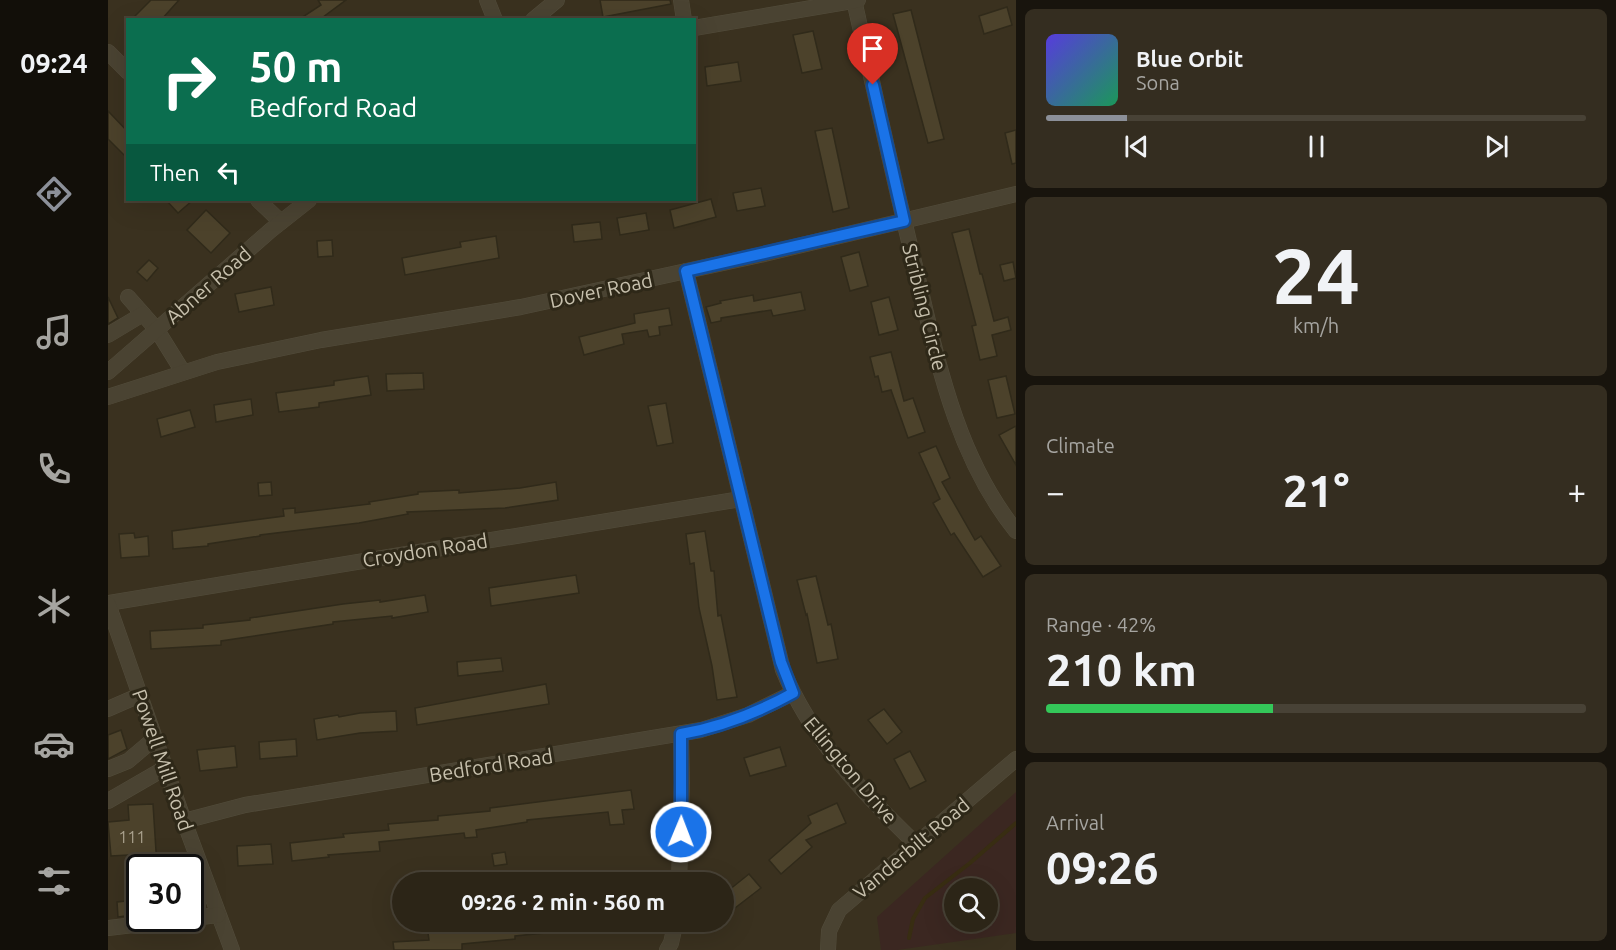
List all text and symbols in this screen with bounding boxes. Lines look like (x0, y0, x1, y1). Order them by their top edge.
pin (847, 23, 898, 85)
icon: arrive (856, 32, 889, 65)
icon: right (150, 42, 228, 120)
text: 50 m (249, 43, 343, 90)
text: Blue Orbit (1136, 46, 1243, 71)
text: 09:24 (20, 48, 88, 78)
text: Sona (1136, 71, 1180, 94)
text: Bedford Road (249, 92, 417, 122)
icon: previous (1120, 130, 1153, 163)
icon: pause (1300, 130, 1333, 163)
icon: next (1480, 130, 1513, 163)
icon: left (212, 156, 245, 189)
text: Then (150, 160, 200, 185)
icon: directions (33, 173, 75, 215)
text: 24 (1272, 231, 1360, 319)
street label: Stribling Circle (898, 241, 952, 373)
street label: Abner Road (161, 242, 255, 328)
street label: Dover Road (547, 268, 655, 312)
icon: music (33, 311, 75, 353)
text: km/h (1293, 314, 1339, 337)
text: Climate (1046, 434, 1115, 457)
icon: phone (33, 448, 75, 490)
text: 21° (1283, 465, 1349, 516)
text: − (1046, 473, 1065, 510)
text: + (1567, 473, 1586, 510)
street label: Croydon Road (361, 529, 489, 571)
icon: climate (33, 585, 75, 627)
text: Range · 42% (1046, 613, 1156, 636)
text: 210 km (1046, 644, 1197, 695)
street label: Powell Mill Road (128, 686, 198, 834)
street label: Ellington Drive (800, 712, 902, 828)
icon: car (33, 723, 75, 765)
street label: Bedford Road (428, 744, 554, 786)
street label: Vanderbilt Road (848, 793, 974, 903)
position arrow (649, 800, 713, 864)
text: Arrival (1046, 811, 1104, 834)
house number: 111 (118, 828, 146, 846)
text: 09:26 (1046, 842, 1159, 893)
speed limit sign: 30 (126, 854, 204, 932)
icon: filters (33, 860, 75, 902)
map controls (944, 878, 998, 932)
button: search (944, 878, 998, 932)
text: 09:26 · 2 min · 560 m (461, 889, 665, 914)

